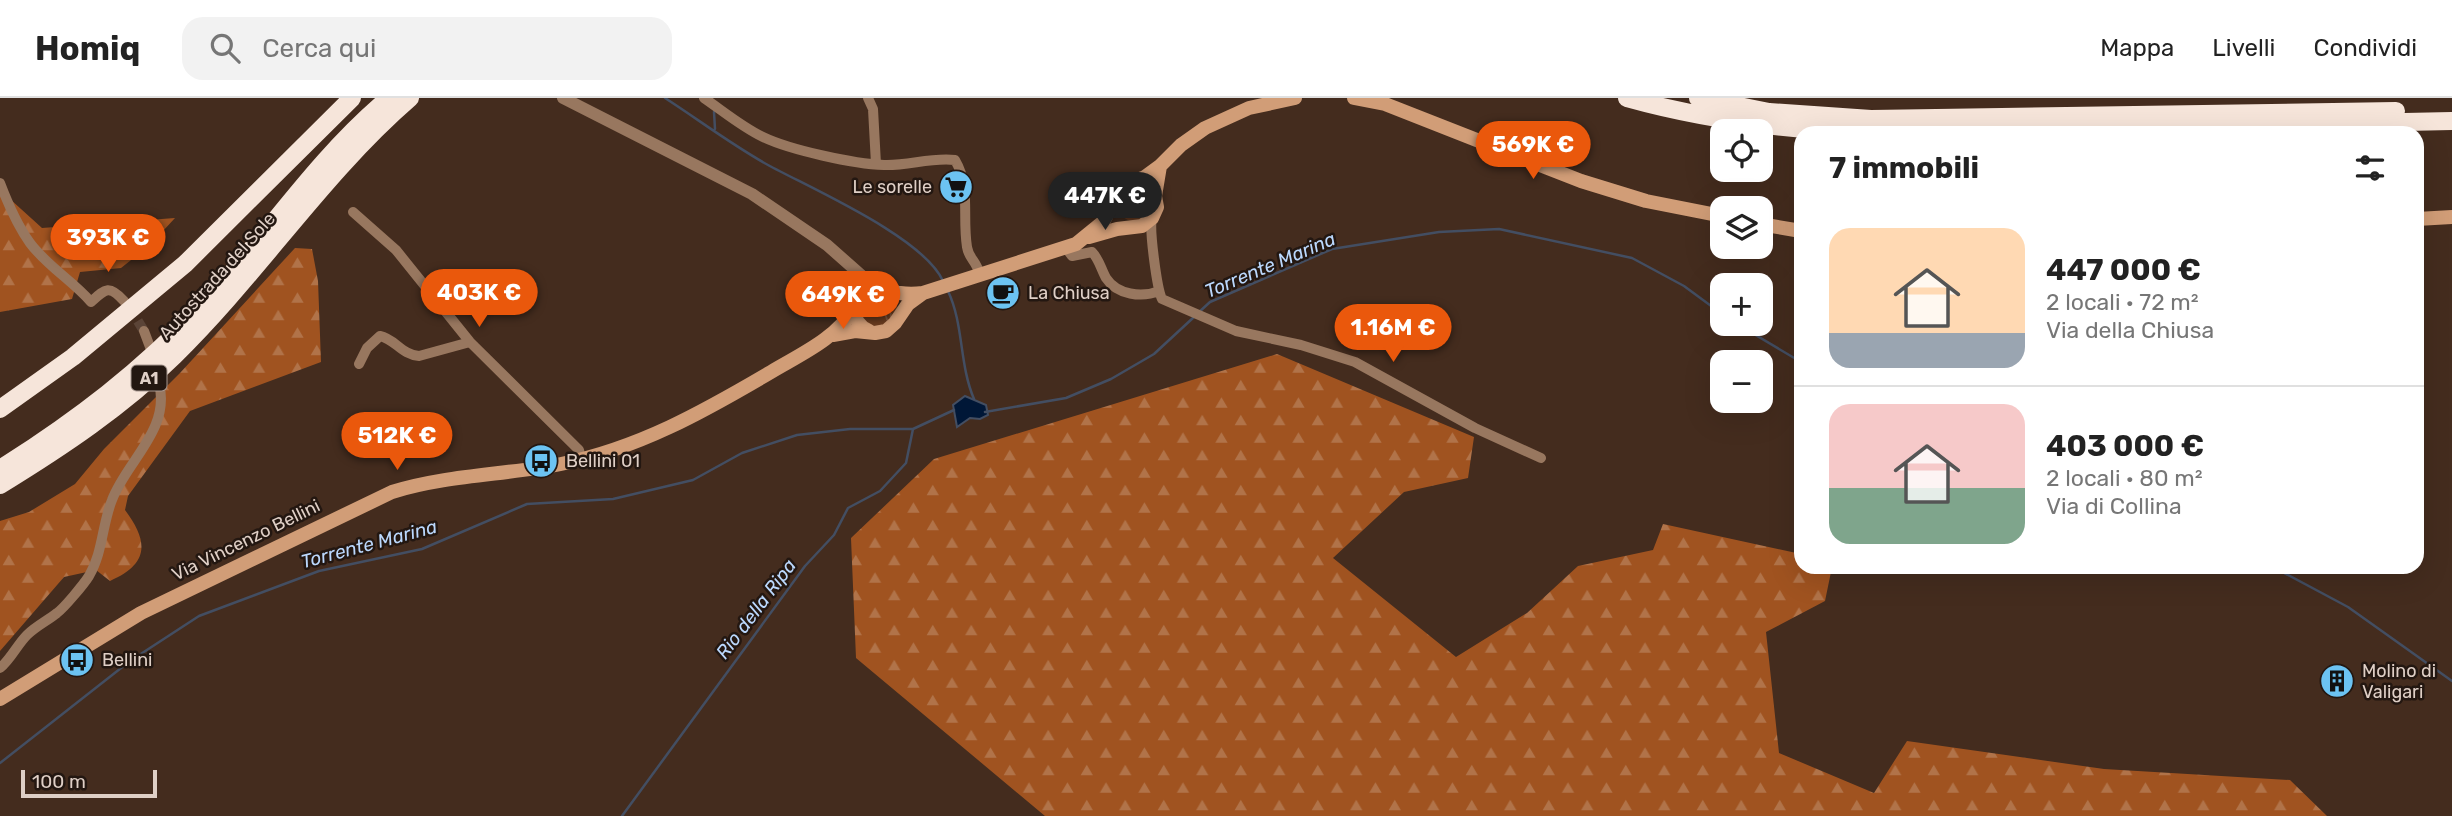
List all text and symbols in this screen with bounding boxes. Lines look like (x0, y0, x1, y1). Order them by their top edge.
search box (182, 17, 672, 80)
text: Homiq (35, 29, 140, 68)
icon: search (206, 29, 244, 67)
text: Cerca qui (262, 33, 376, 64)
text: Mappa (2100, 34, 2174, 62)
text: Livelli (2212, 34, 2275, 62)
text: Condividi (2313, 34, 2417, 62)
map controls (1710, 119, 1773, 413)
button: locate (1710, 119, 1773, 182)
pin: 569K € (1476, 122, 1590, 181)
text: 569K € (1492, 130, 1574, 158)
icon: filters (2351, 149, 2389, 187)
text: 7 immobili (1829, 150, 1979, 186)
supermarket icon: Le sorelle (937, 168, 975, 206)
pin: 447K € (1048, 172, 1162, 232)
place label: Le sorelle (852, 176, 932, 198)
text: 447K € (1064, 181, 1146, 209)
button: layers (1710, 196, 1773, 259)
street label: Autostrada del Sole (154, 208, 280, 344)
pin: 393K € (51, 214, 165, 274)
text: 393K € (67, 223, 150, 251)
water label: Torrente Marina (1201, 227, 1339, 303)
text: 447 000 € (2046, 252, 2201, 288)
icon: home (1885, 256, 1969, 340)
pin: 403K € (422, 270, 536, 329)
pin: 649K € (786, 272, 900, 331)
button: + (1710, 273, 1773, 336)
cafe icon: La Chiusa (984, 274, 1022, 312)
text: 403K € (437, 278, 521, 306)
text: 649K € (801, 280, 885, 308)
place label: La Chiusa (1028, 282, 1110, 304)
text: 2 locali · 72 m² (2046, 288, 2199, 316)
pin: 1.16M € (1328, 304, 1458, 364)
text: 1.16M € (1351, 313, 1435, 341)
text: Via della Chiusa (2046, 316, 2214, 344)
button: − (1710, 350, 1773, 413)
road number: A1 (132, 366, 166, 390)
pin: 512K € (340, 412, 454, 472)
text: 512K € (357, 421, 437, 449)
text: 403 000 € (2046, 428, 2204, 464)
icon: home (1885, 432, 1969, 516)
bus stop icon: Bellini 01 (522, 442, 560, 480)
place label: Bellini 01 (566, 450, 640, 472)
text: 2 locali · 80 m² (2046, 464, 2203, 492)
text: Via di Collina (2046, 492, 2182, 520)
street label: Via Vincenzo Bellini (168, 495, 324, 585)
water label: Torrente Marina (298, 515, 440, 573)
water label: Rio della Ripa (711, 554, 801, 664)
bus stop icon: Bellini (58, 641, 96, 679)
place label: Bellini (102, 649, 152, 671)
place label: Molino di Valigari (2362, 660, 2436, 703)
building icon: Molino di Valigari (2318, 662, 2356, 700)
scale bar (21, 767, 158, 799)
text: 100 m (32, 770, 86, 793)

